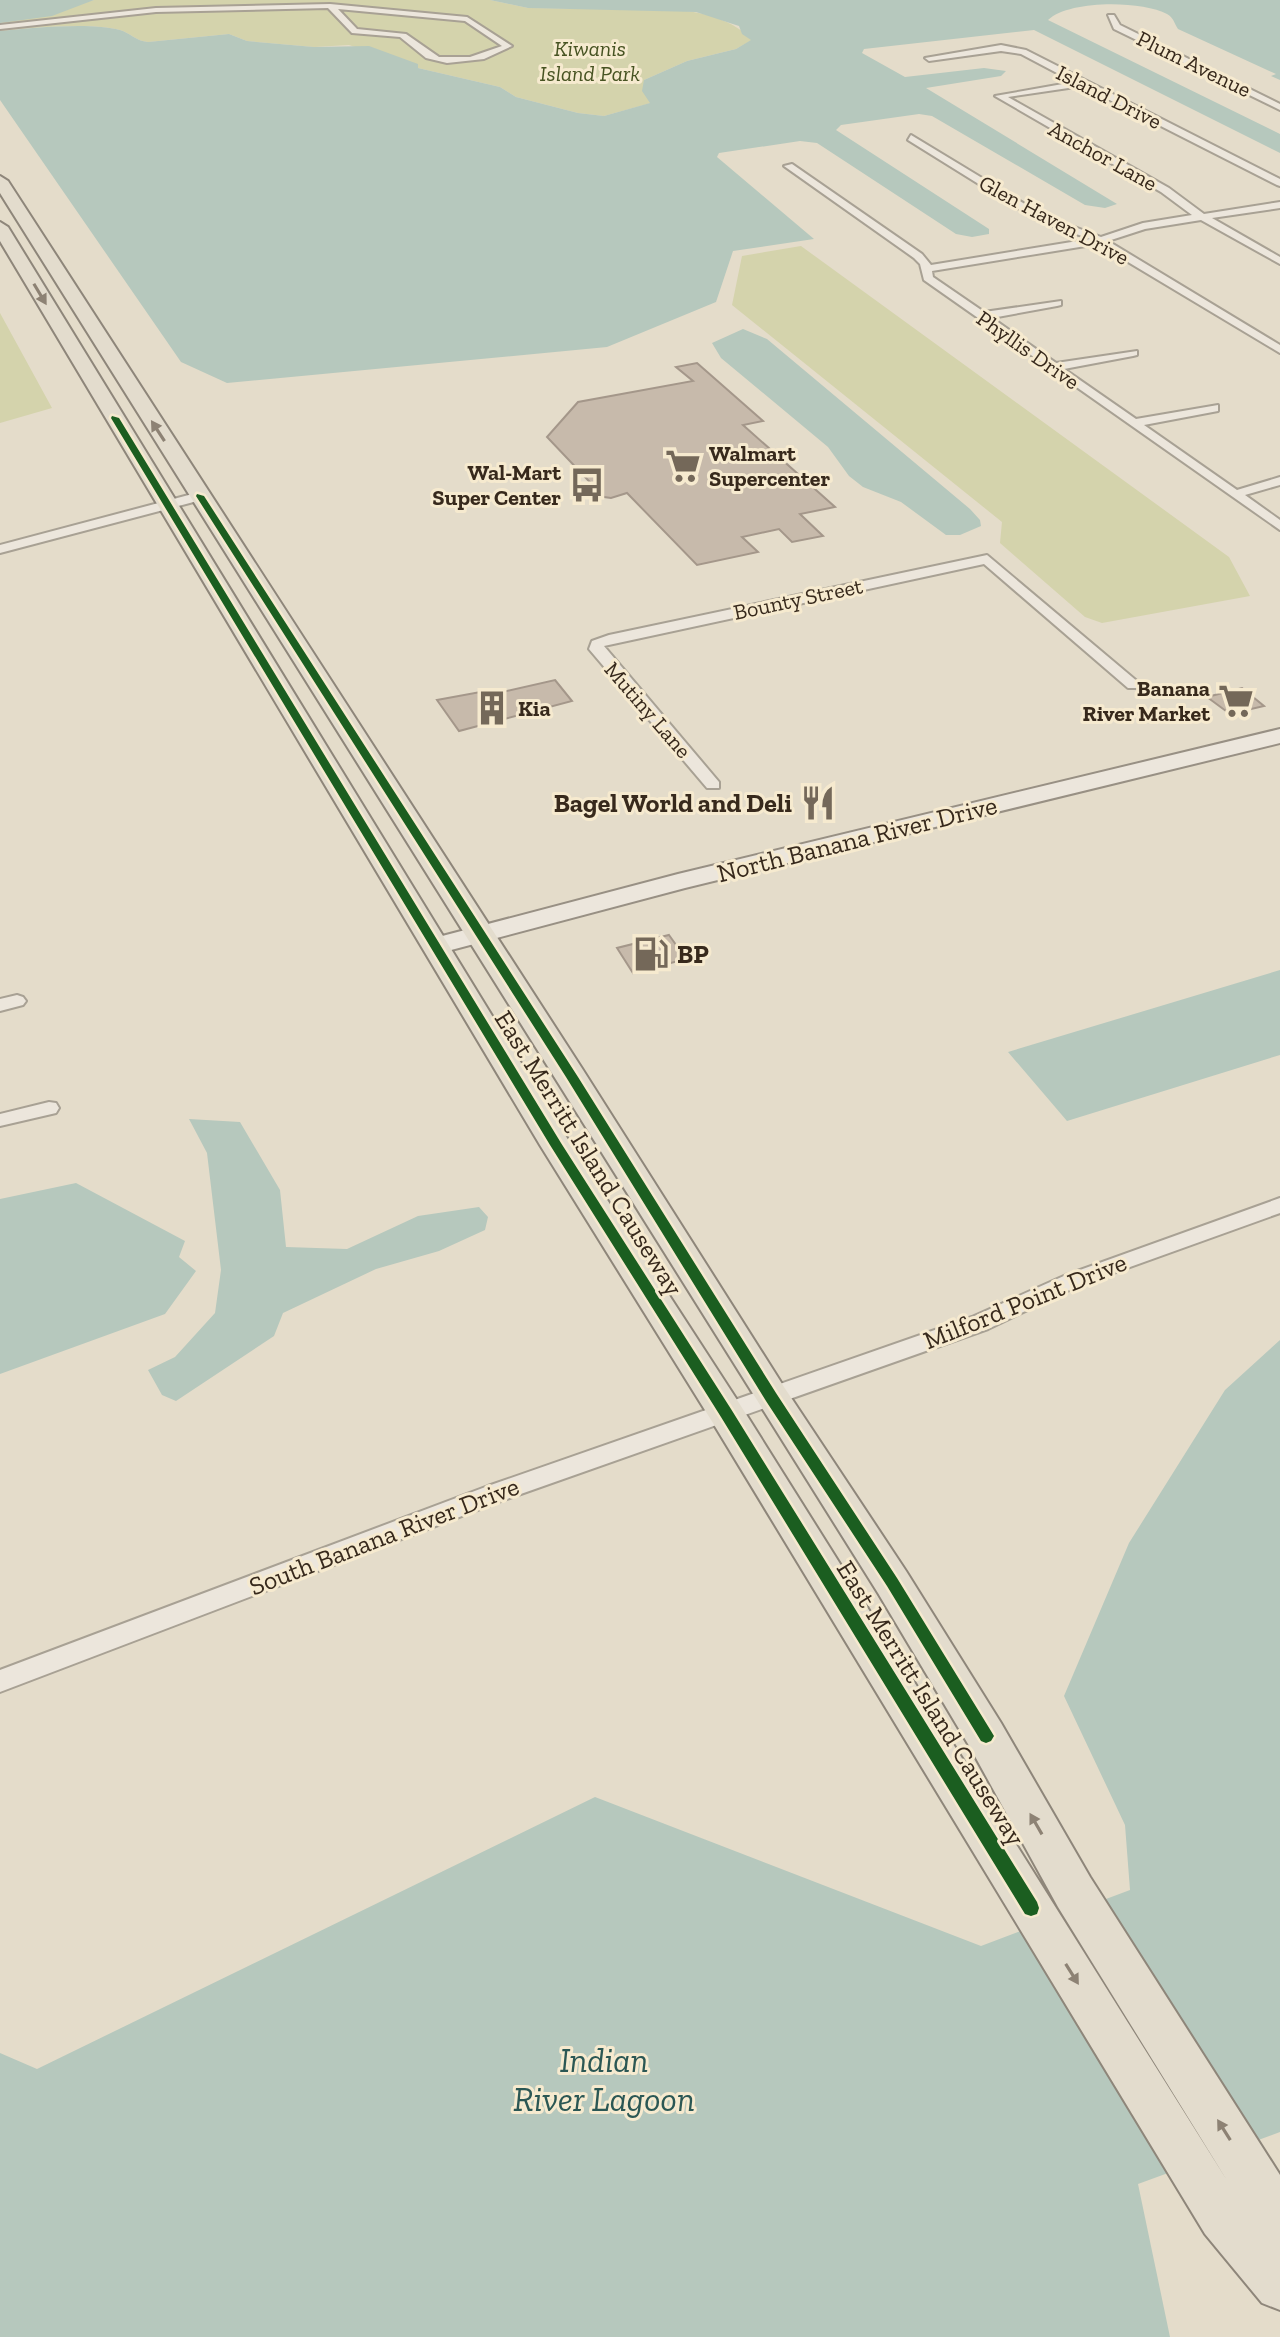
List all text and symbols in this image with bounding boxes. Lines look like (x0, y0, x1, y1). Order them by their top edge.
street label: Plum Avenue (1132, 25, 1256, 103)
park label: Kiwanis Island Park (540, 35, 640, 87)
street label: Island Drive (1052, 59, 1166, 135)
street label: Anchor Lane (1044, 115, 1162, 197)
street label: Glen Haven Drive (974, 169, 1134, 271)
one-way arrow (33, 283, 47, 305)
street label: Phyllis Drive (971, 305, 1085, 395)
one-way arrow (150, 420, 165, 441)
place label: Walmart Supercenter (709, 440, 830, 492)
supermarket icon: Walmart Supercenter (664, 447, 702, 485)
place label: Wal-Mart Super Center (432, 459, 561, 511)
bus stop icon: Wal-Mart Super Center (568, 466, 606, 504)
street label: Bounty Street (731, 572, 866, 626)
street label: Mutiny Lane (599, 656, 697, 764)
place label: Banana River Market (1083, 675, 1210, 727)
supermarket icon: Banana River Market (1217, 682, 1255, 720)
building icon: Kia (473, 689, 511, 727)
place label: Kia (518, 695, 551, 722)
restaurant icon: Bagel World and Deli (799, 784, 837, 822)
place label: Bagel World and Deli (554, 787, 792, 819)
street label: North Banana River Drive (714, 789, 1000, 889)
fuel station icon: BP (632, 935, 670, 973)
place label: BP (677, 938, 709, 970)
street label: East Merritt Island Causeway (488, 1004, 690, 1302)
street label: Milford Point Drive (919, 1246, 1131, 1356)
street label: South Banana River Drive (245, 1470, 523, 1602)
street label: East Merritt Island Causeway (830, 1554, 1032, 1852)
one-way arrow (1029, 1813, 1043, 1835)
one-way arrow (1065, 1963, 1079, 1985)
water label: Indian River Lagoon (513, 2040, 695, 2120)
one-way arrow (1217, 2119, 1231, 2141)

